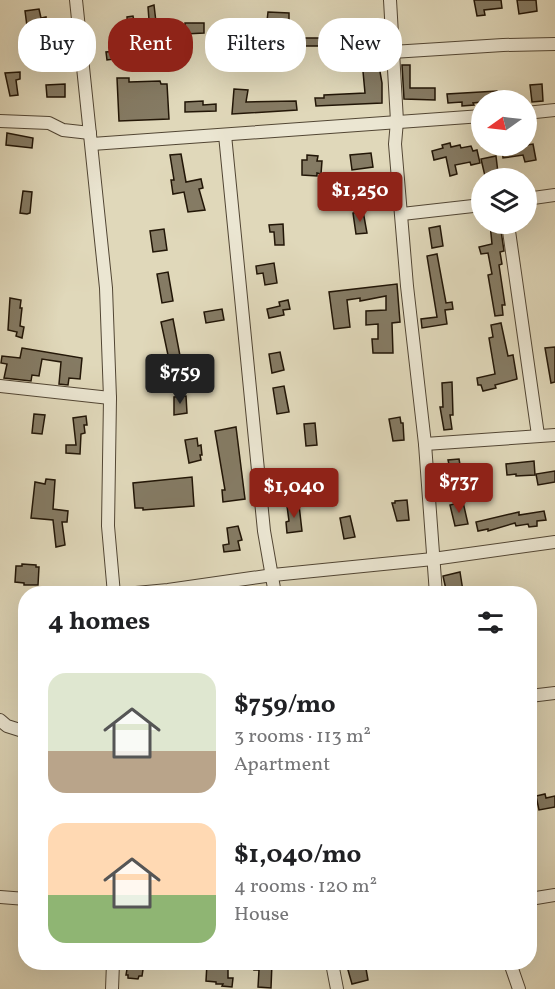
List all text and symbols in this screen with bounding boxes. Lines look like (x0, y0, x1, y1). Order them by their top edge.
chip: Buy (18, 18, 96, 72)
chip: Rent (108, 18, 193, 72)
chip: Filters (205, 18, 306, 72)
chip: New (318, 18, 402, 72)
north arrow (471, 90, 537, 156)
map controls (471, 90, 537, 234)
button: layers (471, 168, 537, 234)
pin: $1,250 (311, 172, 409, 223)
text: $1,250 (331, 177, 389, 205)
pin: $759 (144, 354, 216, 405)
text: $759 (159, 359, 201, 387)
pin: $737 (423, 463, 495, 514)
pin: $1,040 (245, 468, 343, 519)
text: $737 (439, 468, 479, 496)
text: $1,040 (264, 473, 325, 501)
text: 4 homes (48, 604, 150, 640)
icon: filters (474, 606, 507, 639)
text: $759/mo (234, 687, 336, 723)
icon: home (96, 697, 168, 769)
text: 3 rooms · 113 m² (234, 723, 371, 751)
text: Apartment (234, 751, 330, 779)
text: $1,040/mo (234, 837, 361, 873)
icon: home (96, 847, 168, 919)
text: 4 rooms · 120 m² (234, 873, 377, 901)
text: House (234, 901, 289, 929)

